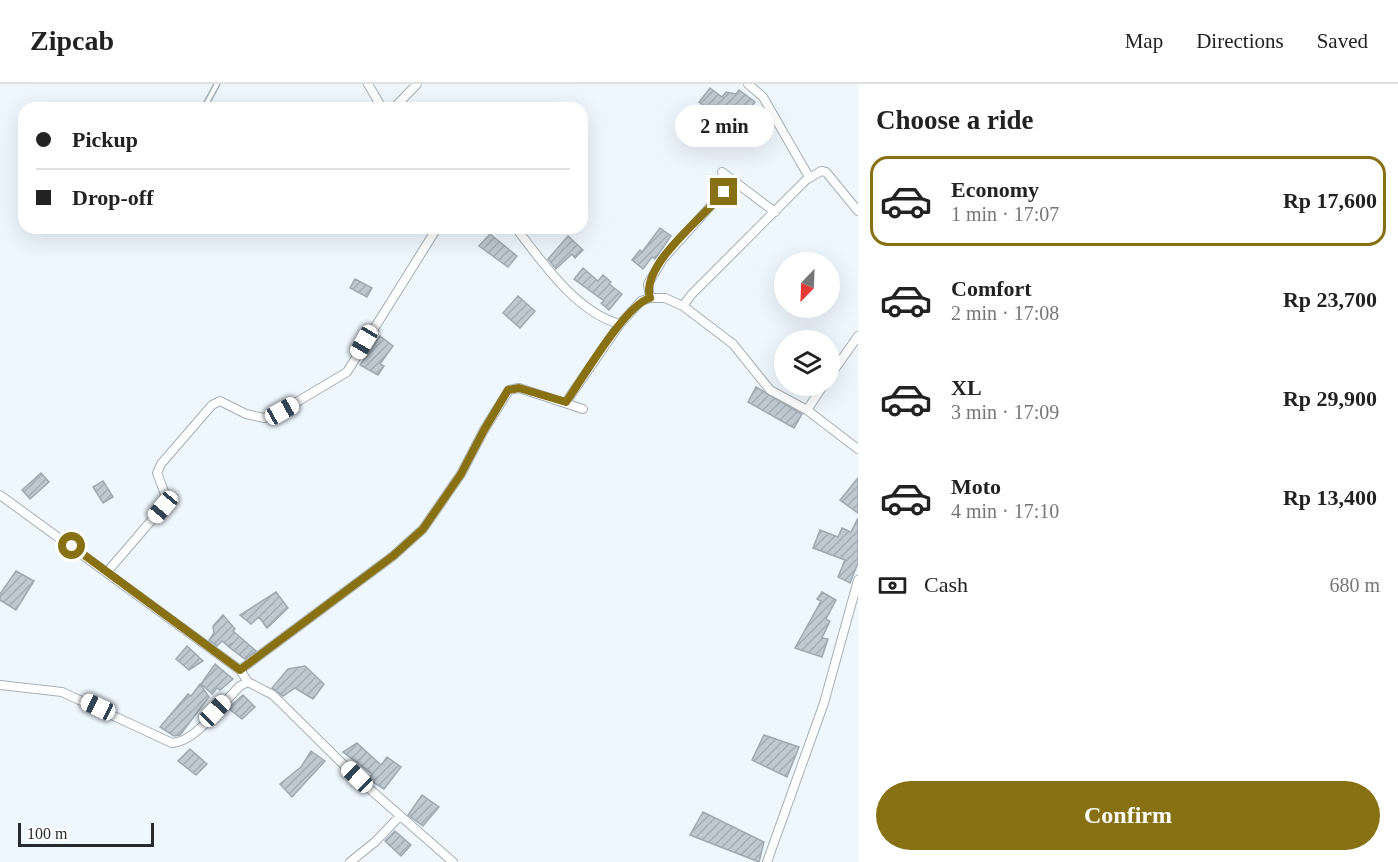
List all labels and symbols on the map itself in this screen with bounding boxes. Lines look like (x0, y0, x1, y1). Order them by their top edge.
callout: 2 min (674, 105, 774, 147)
route end (710, 178, 737, 205)
north arrow (774, 252, 840, 318)
car (347, 322, 381, 362)
car (262, 394, 302, 428)
car (145, 487, 181, 527)
route start (58, 532, 85, 559)
car (78, 691, 118, 723)
car (196, 692, 234, 730)
car (338, 758, 376, 796)
scale bar (18, 820, 154, 848)

